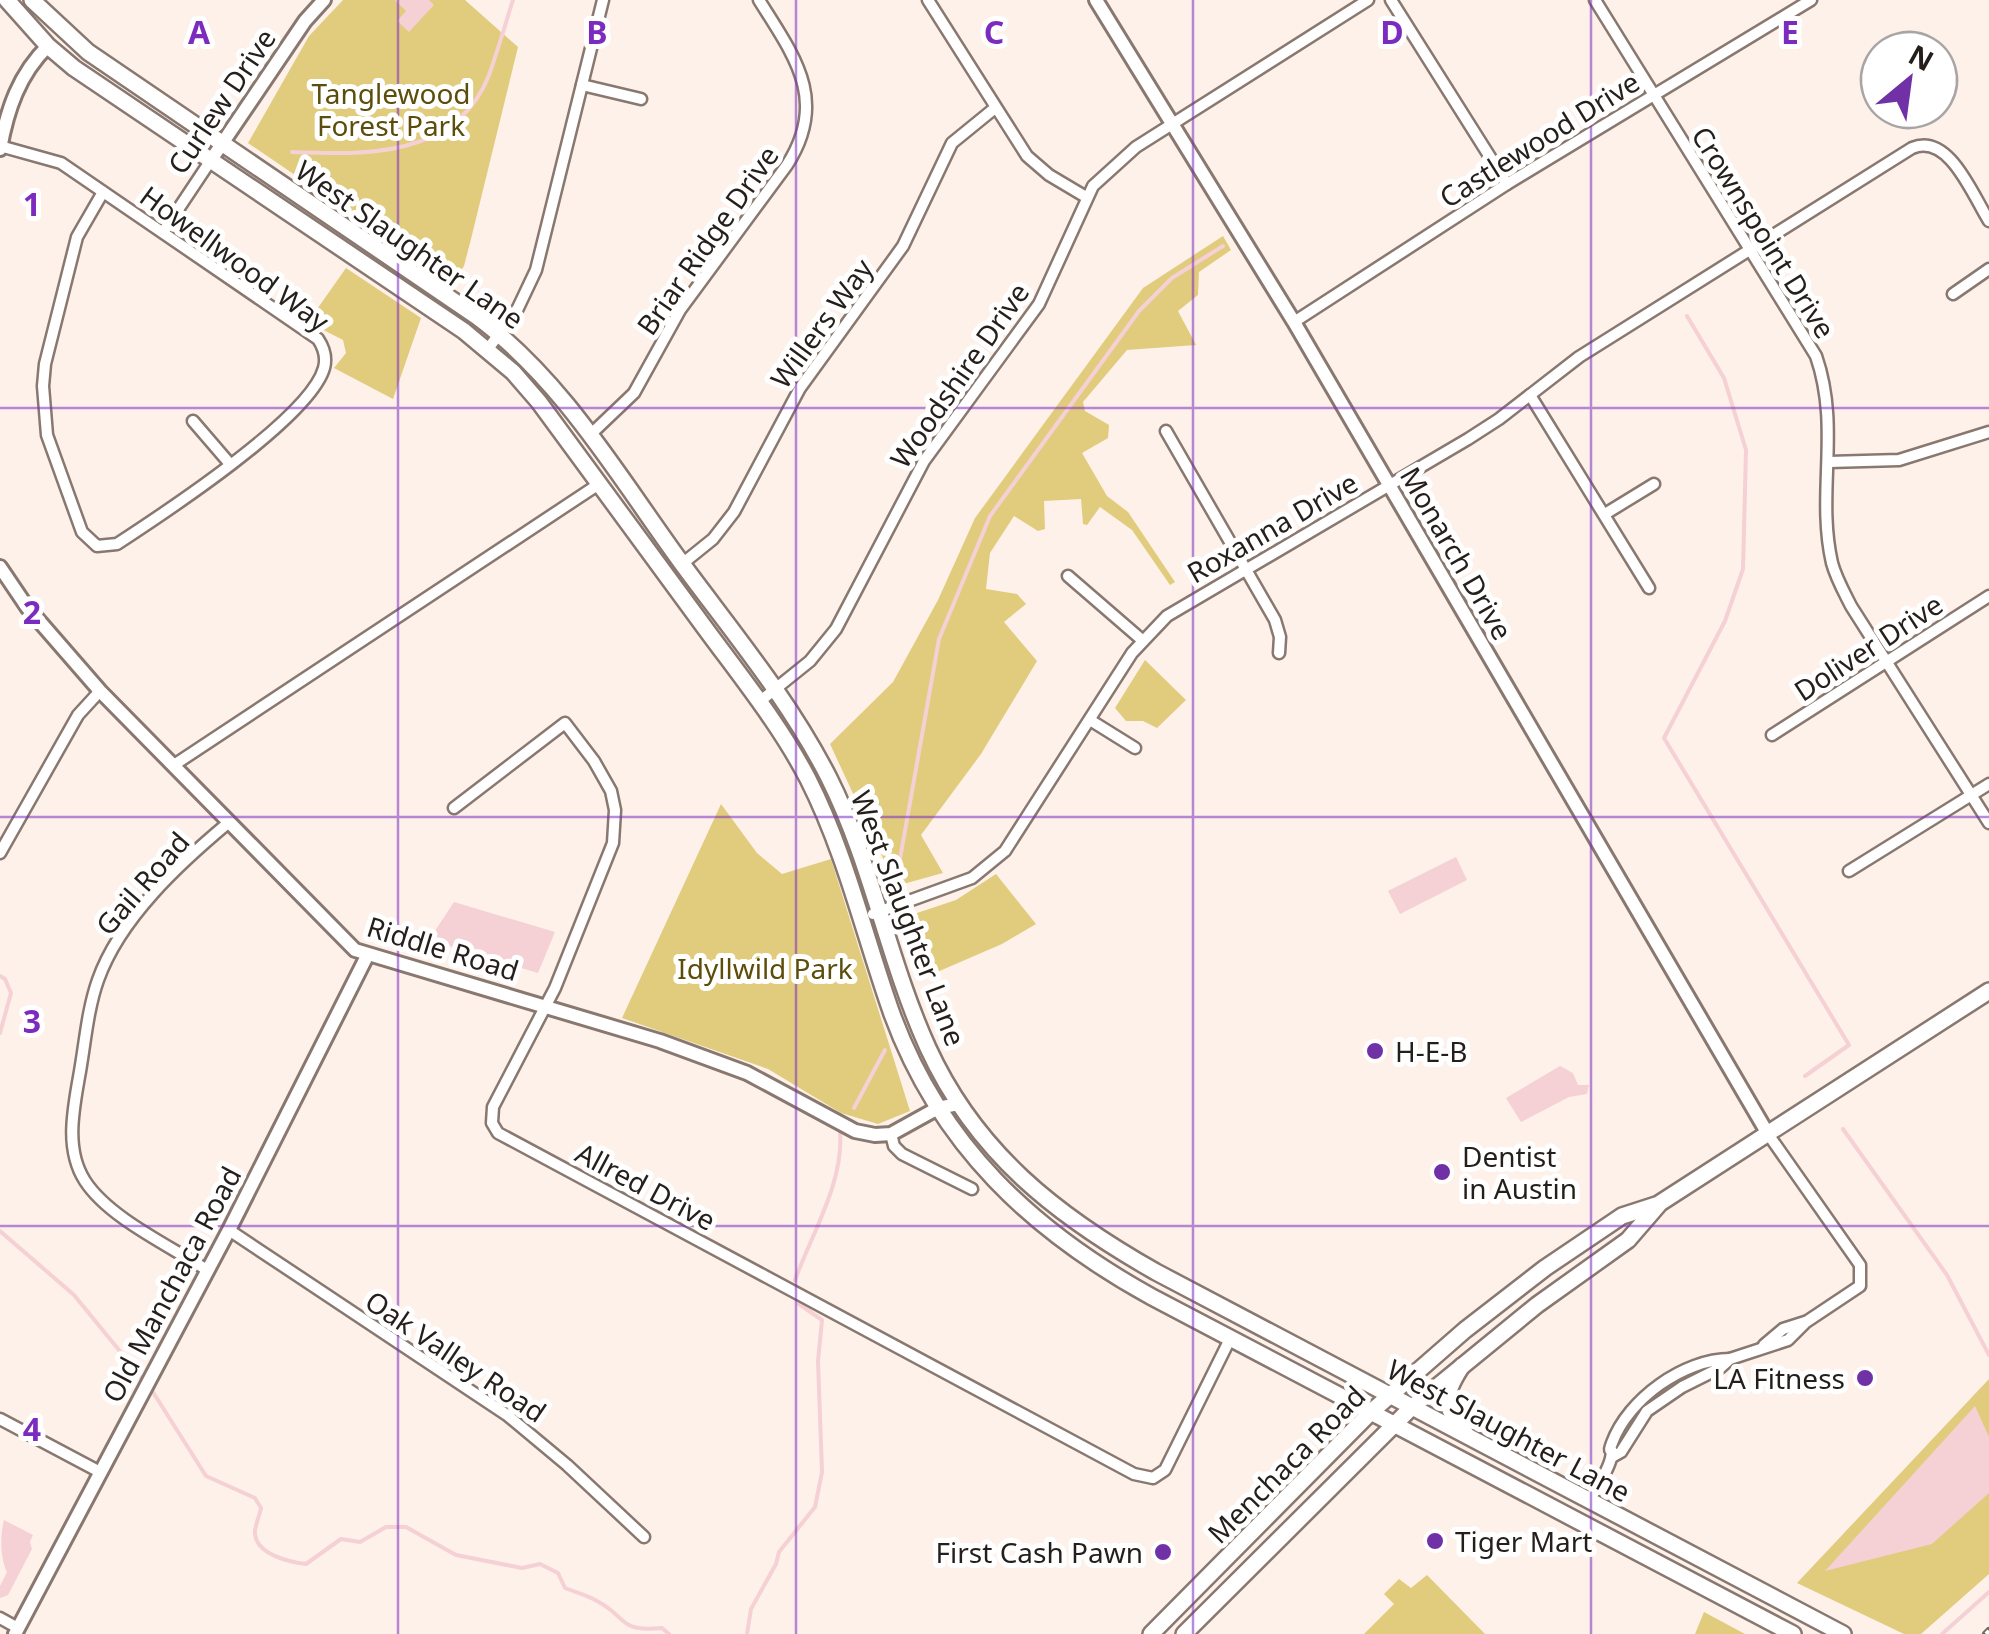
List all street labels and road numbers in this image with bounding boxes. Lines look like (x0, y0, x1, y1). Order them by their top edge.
street label: Curlew Drive (158, 21, 284, 181)
street label: Castlewood Drive (1432, 62, 1646, 216)
street label: Crownspoint Drive (1683, 119, 1845, 345)
street label: Briar Ridge Drive (628, 138, 786, 342)
street label: West Slaughter Lane (288, 151, 532, 337)
street label: Howellwood Way (133, 176, 338, 340)
street label: Willers Way (761, 250, 881, 395)
street label: Woodshire Drive (881, 275, 1037, 475)
street label: Monarch Drive (1392, 460, 1522, 646)
street label: Roxanna Drive (1180, 463, 1364, 591)
street label: Doliver Drive (1786, 585, 1950, 709)
street label: West Slaughter Lane (843, 785, 975, 1051)
street label: Gail Road (87, 823, 197, 943)
street label: Riddle Road (363, 907, 523, 989)
street label: Allred Drive (570, 1133, 722, 1239)
street label: Old Manchaca Road (93, 1159, 249, 1409)
street label: Oak Valley Road (358, 1281, 554, 1431)
street label: West Slaughter Lane (1381, 1350, 1637, 1510)
street label: Menchaca Road (1199, 1377, 1373, 1551)

